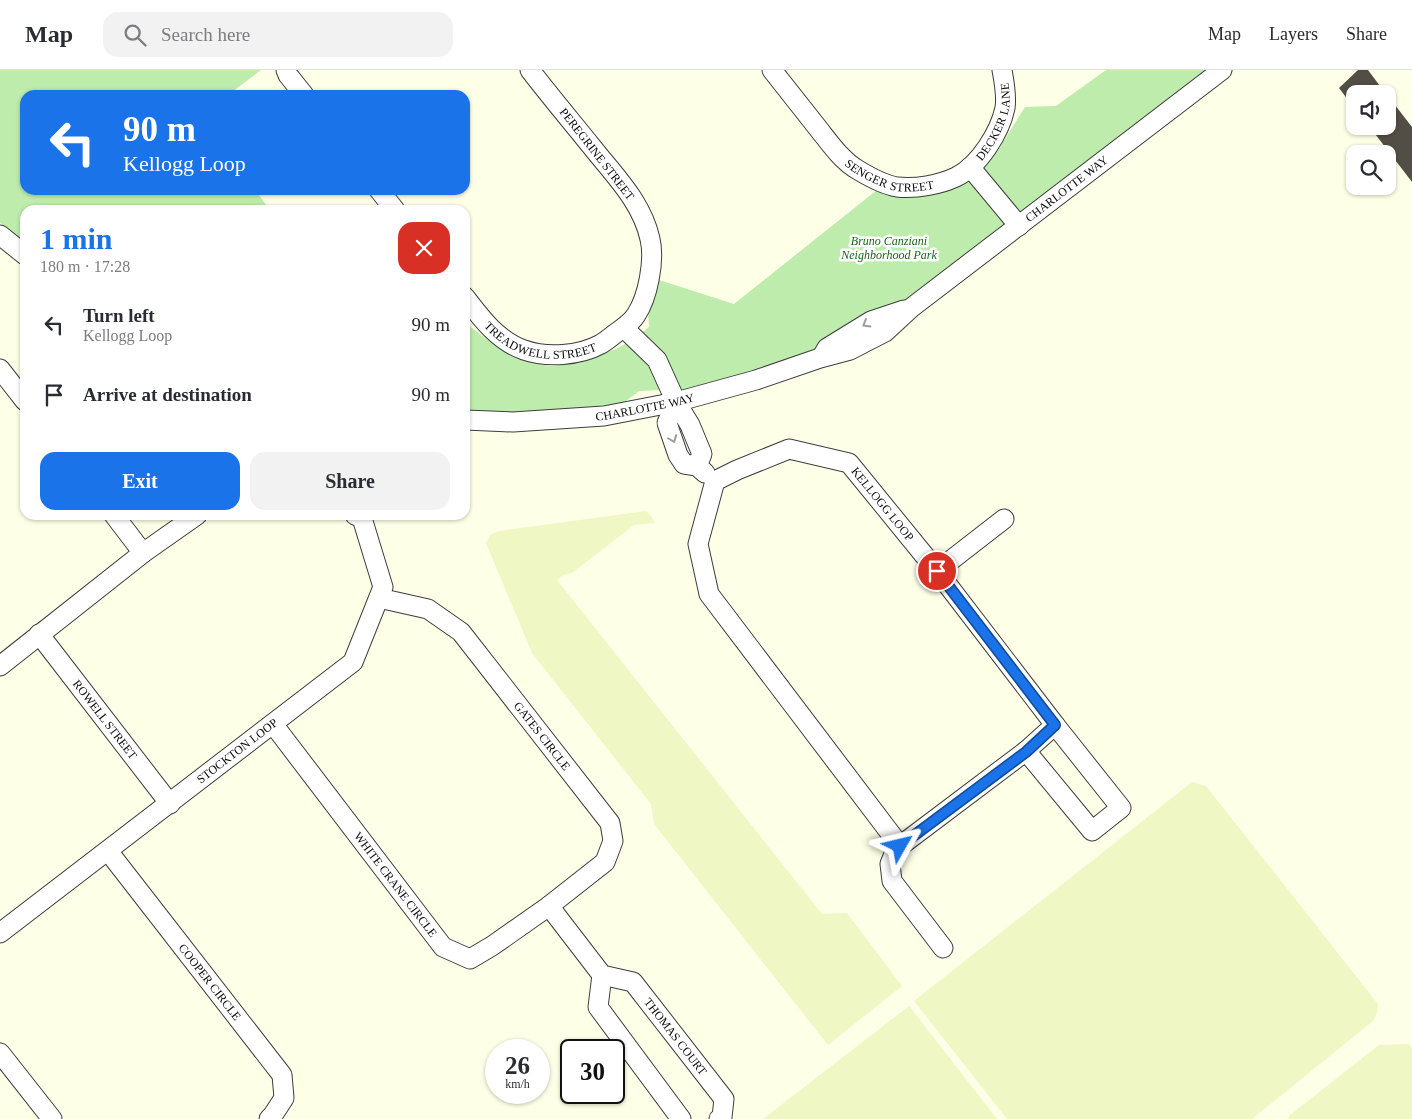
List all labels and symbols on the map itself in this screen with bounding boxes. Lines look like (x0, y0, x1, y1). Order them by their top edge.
street label: DECKER LANE (973, 82, 1013, 163)
street label: PEREGRINE STREET (557, 105, 638, 203)
street label: CHARLOTTE WAY (1022, 153, 1111, 225)
street label: SENGER STREET (842, 156, 936, 195)
park label: Bruno Canziani Neighborhood Park (840, 234, 937, 262)
one-way arrow (862, 318, 871, 328)
street label: TREADWELL STREET (481, 319, 599, 362)
street label: CHARLOTTE WAY (595, 390, 696, 424)
one-way arrow (667, 435, 677, 443)
street label: KELLOGG LOOP (848, 464, 917, 544)
pin (916, 550, 958, 592)
street label: ROWELL STREET (70, 677, 140, 763)
street label: GATES CIRCLE (511, 699, 573, 773)
street label: STOCKTON LOOP (194, 715, 281, 786)
position arrow (873, 819, 925, 871)
street label: WHITE CRANE CIRCLE (351, 829, 440, 940)
street label: COOPER CIRCLE (176, 941, 244, 1023)
street label: THOMAS COURT (641, 995, 710, 1078)
speed limit sign: 30 (560, 1039, 625, 1104)

